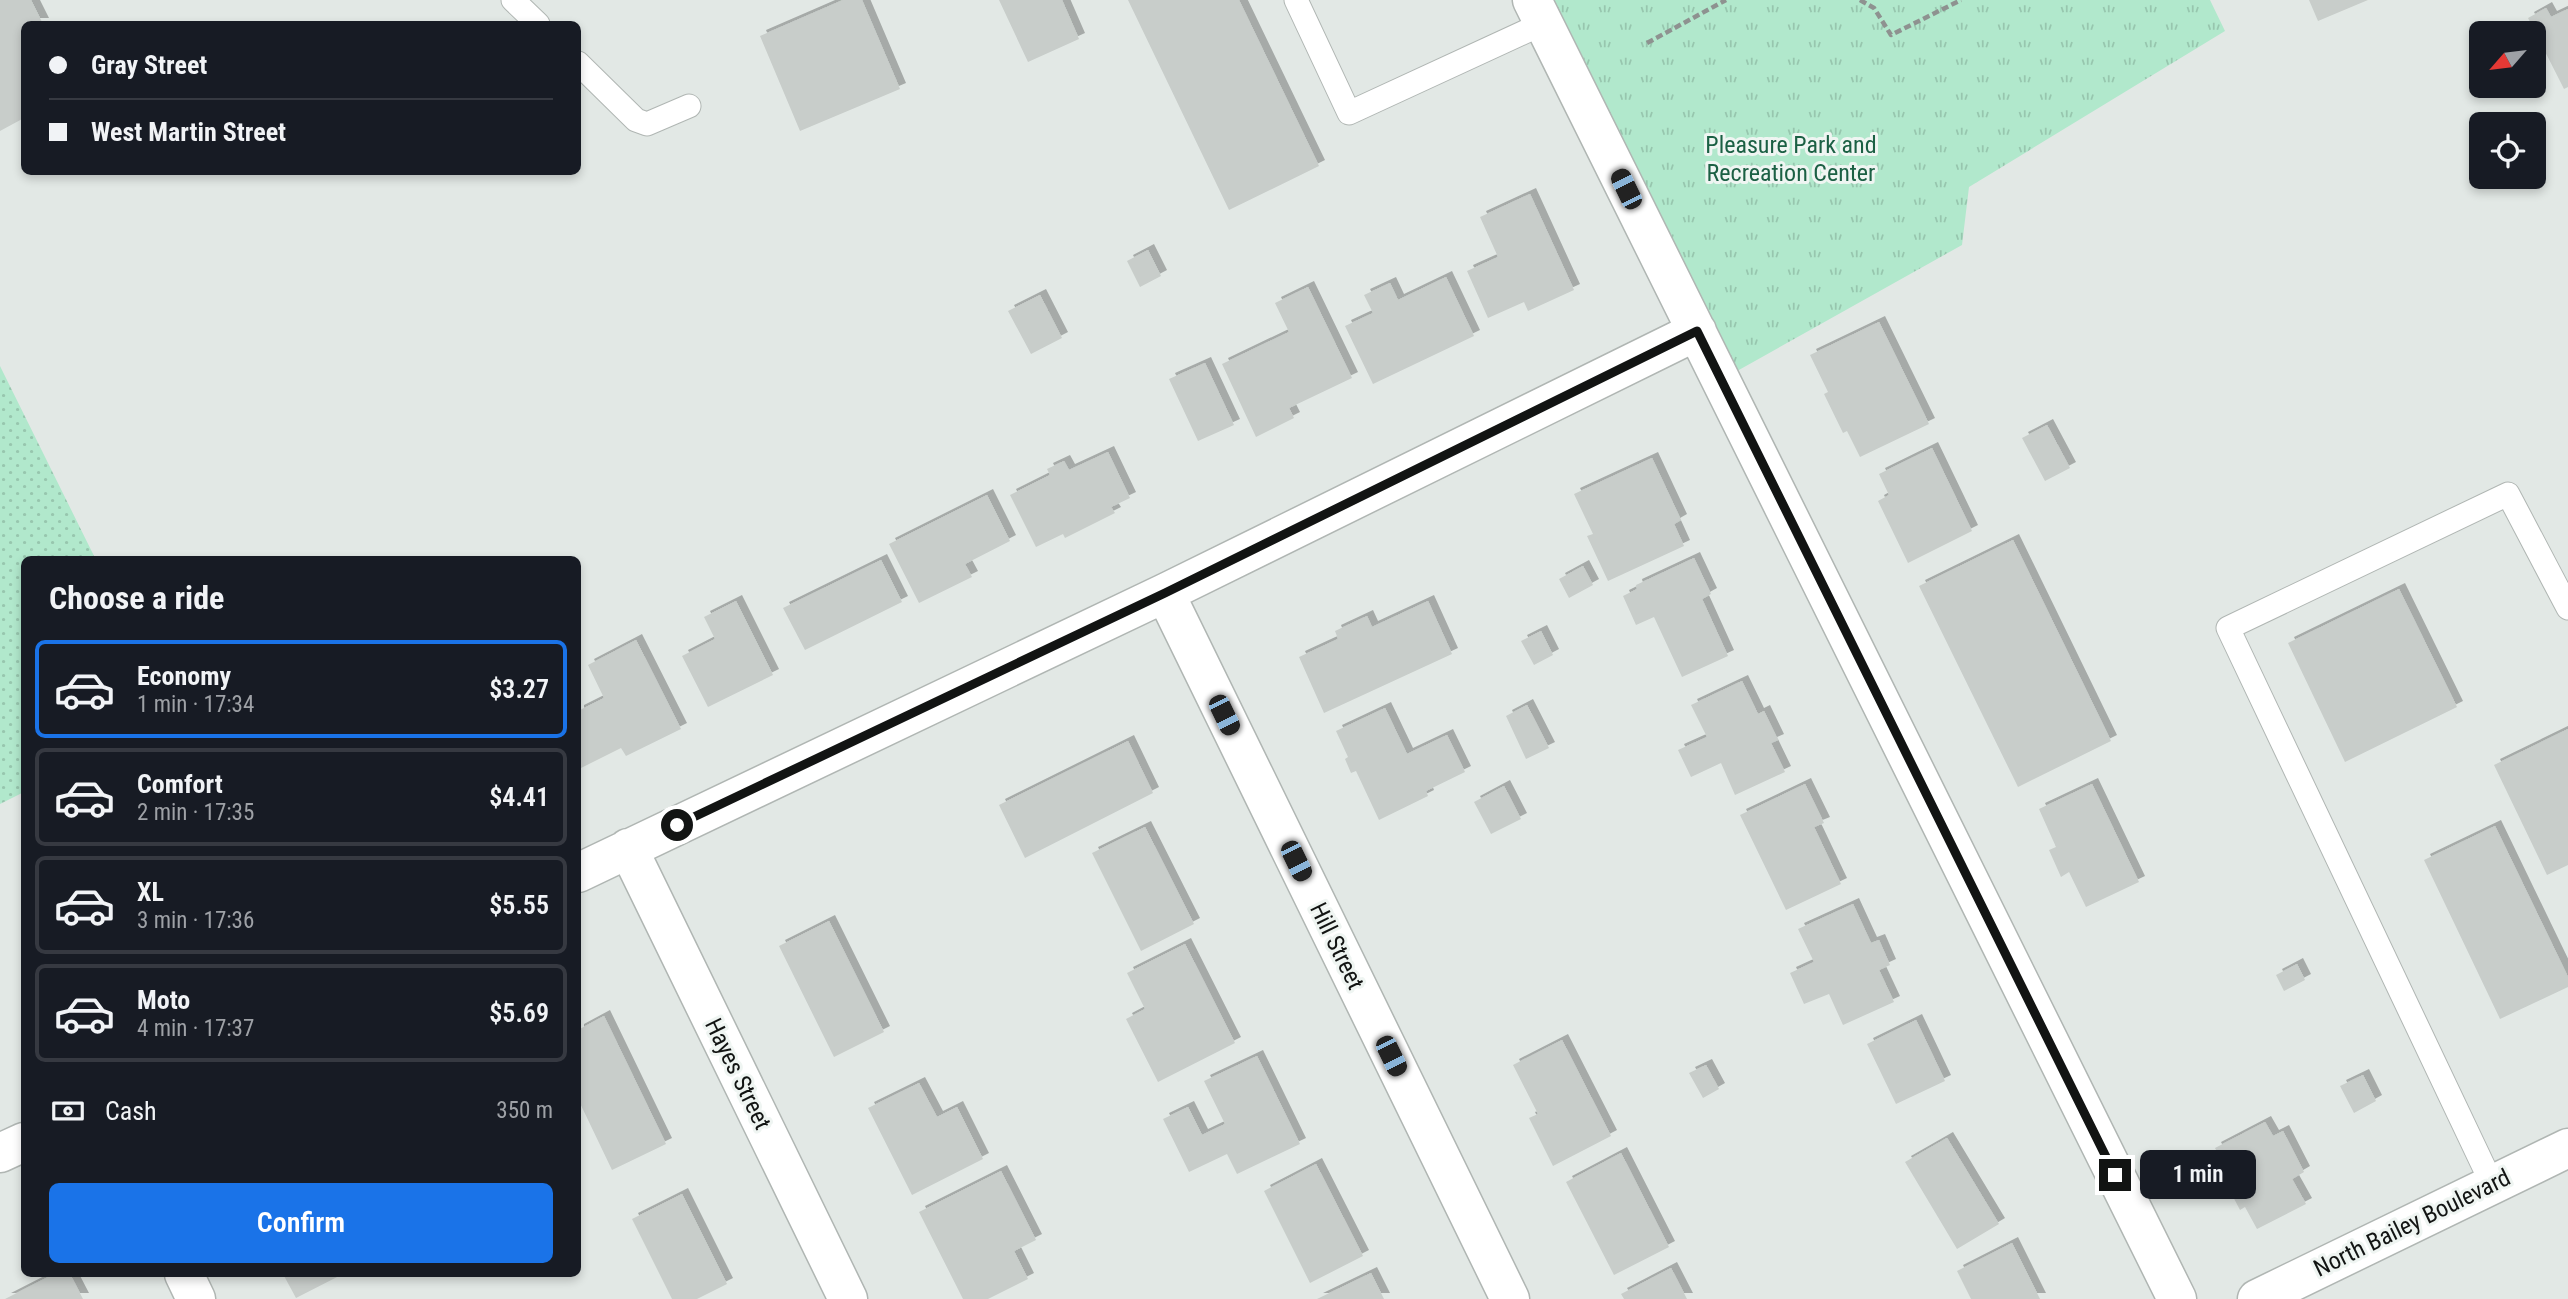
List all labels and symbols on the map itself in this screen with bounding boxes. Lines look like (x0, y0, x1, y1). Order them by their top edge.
north arrow (2469, 21, 2546, 98)
park label: Pleasure Park and Recreation Center (1705, 131, 1877, 187)
car (1608, 166, 1645, 212)
car (1206, 692, 1243, 738)
route start (661, 809, 693, 841)
car (1278, 838, 1315, 884)
street label: Hill Street (1304, 898, 1370, 994)
street label: Hayes Street (699, 1014, 777, 1134)
car (1373, 1033, 1410, 1079)
callout: 1 min (2140, 1150, 2255, 1200)
route end (2099, 1159, 2131, 1191)
street label: North Bailey Boulevard (2309, 1163, 2515, 1283)

